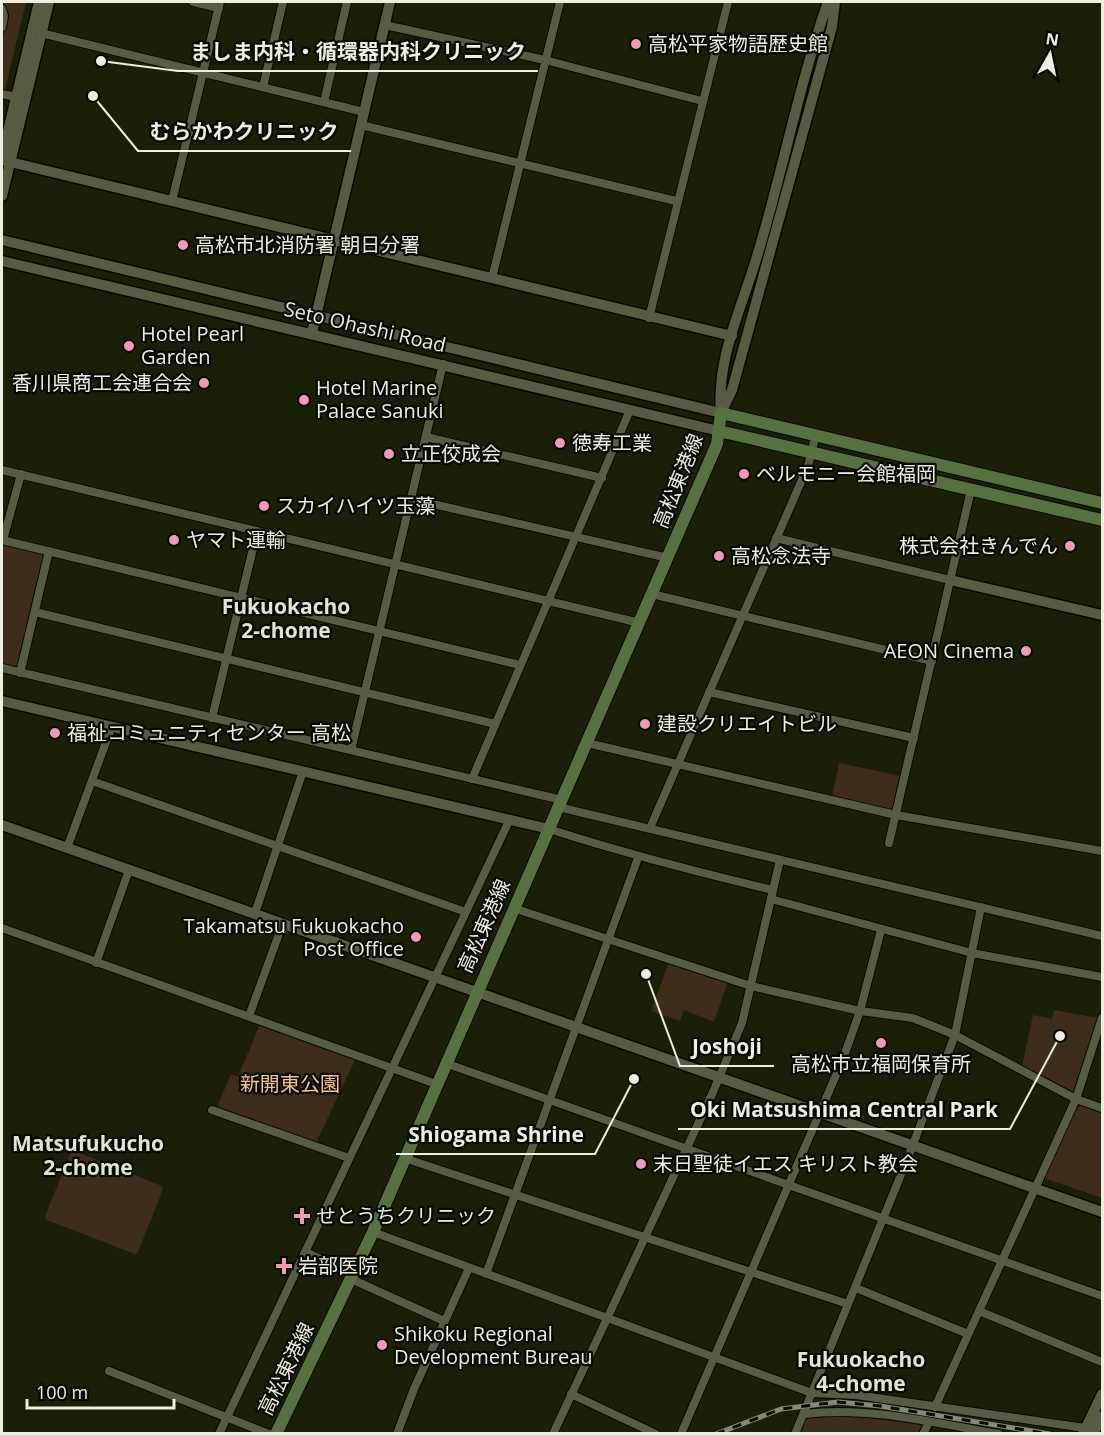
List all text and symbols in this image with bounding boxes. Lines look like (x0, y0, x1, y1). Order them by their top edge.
north arrow (1020, 24, 1080, 84)
text: N (1044, 27, 1060, 51)
place label: 高松平家物語歴史館 (648, 30, 828, 57)
callout: ましま内科・循環器内科クリニック (178, 32, 538, 71)
text: ましま内科・循環器内科クリニック (190, 37, 526, 65)
marker: 高松平家物語歴史館 (629, 37, 643, 51)
callout: むらかわクリニック (138, 112, 351, 151)
text: むらかわクリニック (150, 117, 339, 145)
place label: 高松市北消防署 朝日分署 (195, 231, 420, 258)
marker: 高松市北消防署 朝日分署 (176, 238, 190, 252)
street label: Seto Ohashi Road (282, 295, 449, 358)
place label: Hotel Pearl Garden (141, 320, 244, 370)
marker: Hotel Pearl Garden (122, 339, 136, 353)
place label: 香川県商工会連合会 (12, 369, 192, 396)
place label: Hotel Marine Palace Sanuki (316, 374, 443, 424)
marker: 香川県商工会連合会 (197, 376, 211, 390)
marker: Hotel Marine Palace Sanuki (297, 393, 311, 407)
place label: 徳寿工業 (572, 429, 652, 456)
street label: 高松東港線 (646, 429, 709, 532)
marker: 徳寿工業 (553, 436, 567, 450)
place label: 立正佼成会 (401, 440, 501, 467)
marker: 立正佼成会 (382, 447, 396, 461)
place label: ベルモニー会館福岡 (756, 460, 936, 487)
marker: ベルモニー会館福岡 (737, 467, 751, 481)
place label: スカイハイツ玉藻 (276, 492, 435, 519)
marker: スカイハイツ玉藻 (257, 499, 271, 513)
place label: ヤマト運輸 (186, 526, 286, 553)
place label: 株式会社きんでん (899, 532, 1058, 559)
marker: ヤマト運輸 (167, 533, 181, 547)
marker: 株式会社きんでん (1063, 539, 1077, 553)
place label: 高松念法寺 (731, 542, 831, 569)
marker: 高松念法寺 (712, 549, 726, 563)
district label: Fukuokacho 2-chome (222, 592, 350, 644)
place label: AEON Cinema (884, 637, 1014, 664)
marker: AEON Cinema (1019, 644, 1033, 658)
place label: 建設クリエイトビル (657, 710, 837, 737)
marker: 建設クリエイトビル (638, 717, 652, 731)
place label: 福祉コミュニティセンター 高松 (67, 719, 351, 746)
marker: 福祉コミュニティセンター 高松 (48, 726, 62, 740)
street label: 高松東港線 (451, 875, 516, 977)
place label: Takamatsu Fukuokacho Post Office (184, 912, 404, 962)
marker: Takamatsu Fukuokacho Post Office (409, 930, 423, 944)
callout: Joshoji (680, 1027, 774, 1066)
text: Joshoji (690, 1032, 762, 1060)
marker: 高松市立福岡保育所 (874, 1036, 888, 1050)
place label: 高松市立福岡保育所 (791, 1050, 971, 1077)
park label: 新開東公園 (240, 1070, 340, 1097)
callout: Oki Matsushima Central Park (678, 1090, 1010, 1129)
text: Oki Matsushima Central Park (690, 1095, 999, 1123)
callout: Shiogama Shrine (396, 1115, 595, 1154)
text: Shiogama Shrine (408, 1120, 584, 1148)
district label: Matsufukucho 2-chome (12, 1129, 164, 1181)
place label: 末日聖徒イエス キリスト教会 (653, 1150, 918, 1177)
marker: 末日聖徒イエス キリスト教会 (634, 1157, 648, 1171)
place label: せとうちクリニック (316, 1202, 496, 1229)
marker: せとうちクリニック (293, 1207, 311, 1225)
place label: 岩部医院 (298, 1252, 378, 1279)
marker: 岩部医院 (275, 1257, 293, 1275)
street label: 高松東港線 (251, 1318, 320, 1420)
place label: Shikoku Regional Development Bureau (394, 1320, 593, 1370)
marker: Shikoku Regional Development Bureau (375, 1338, 389, 1352)
district label: Fukuokacho 4-chome (797, 1345, 925, 1397)
scale bar (27, 1372, 174, 1410)
text: 100 m (36, 1380, 88, 1404)

